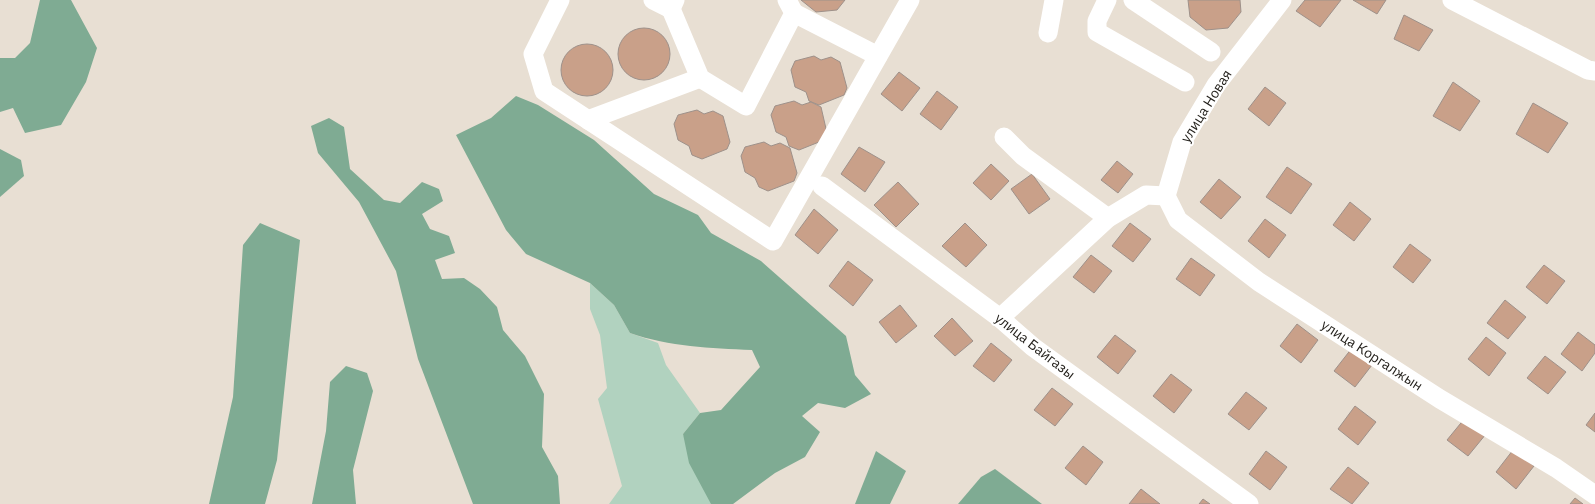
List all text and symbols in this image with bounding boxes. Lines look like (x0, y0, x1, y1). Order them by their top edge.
street label: улица Новая (1177, 66, 1235, 146)
street label: улица Байгазы (991, 309, 1079, 383)
street label: улица Коргалжын (1318, 315, 1426, 395)

